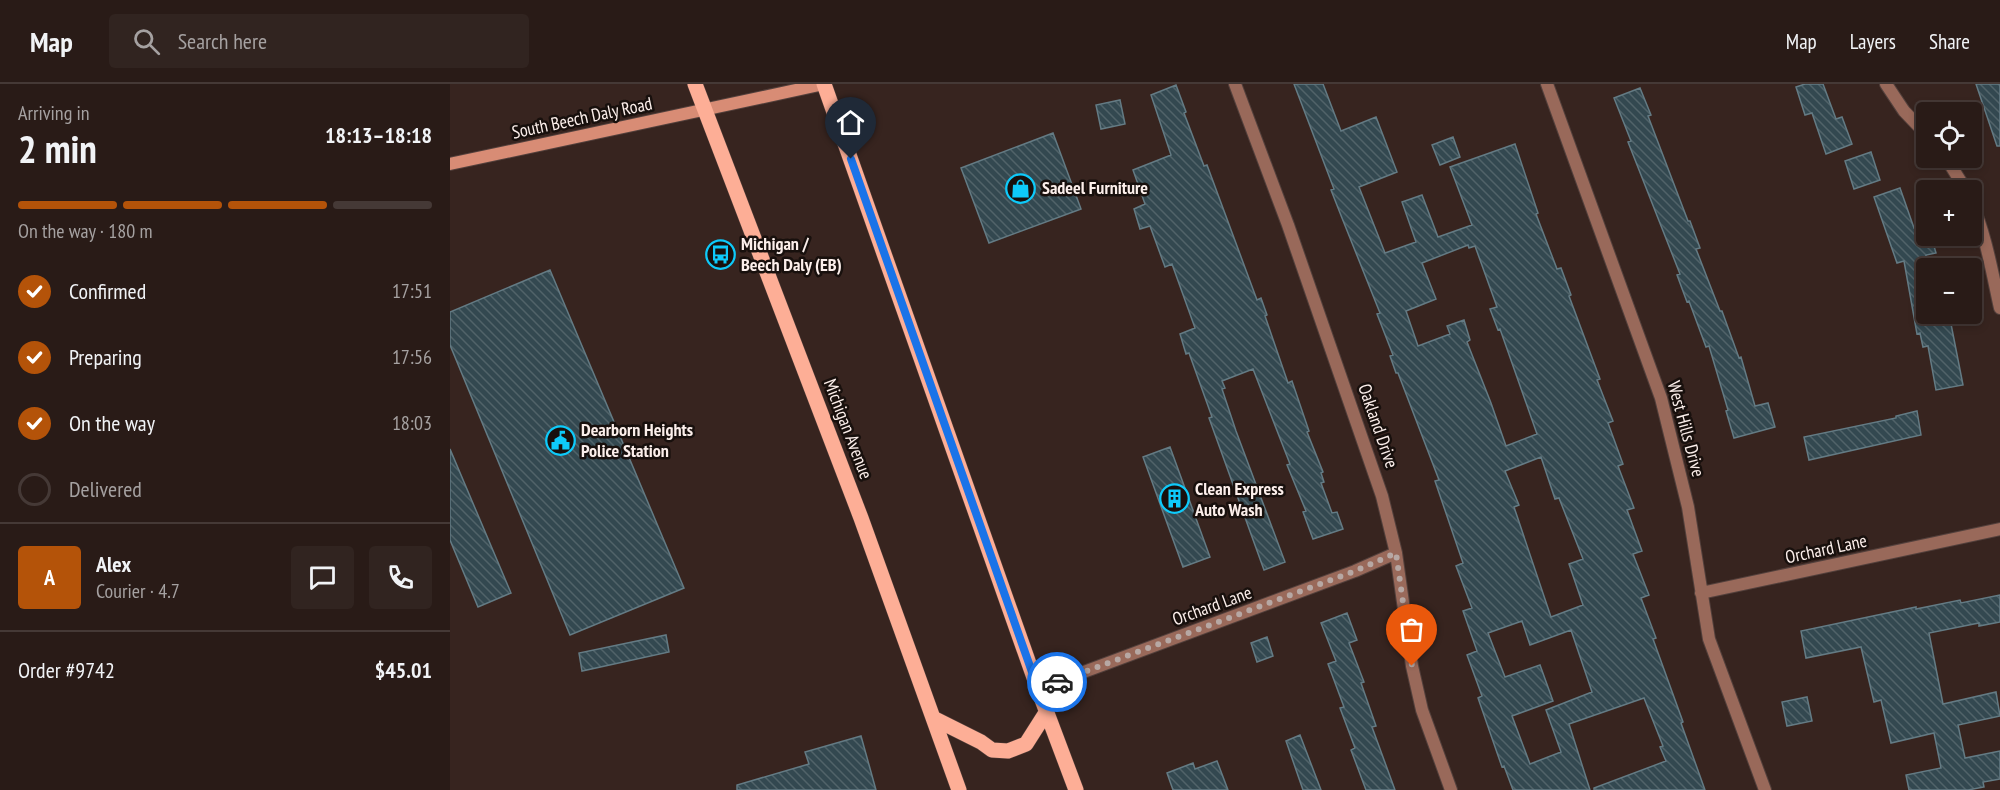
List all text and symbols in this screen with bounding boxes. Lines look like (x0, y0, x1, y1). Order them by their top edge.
search box (109, 14, 529, 68)
text: Map (30, 23, 73, 60)
icon: search (130, 25, 163, 58)
text: Search here (178, 27, 267, 55)
text: Map (1786, 28, 1817, 55)
text: Layers (1850, 28, 1896, 55)
text: Share (1929, 28, 1970, 55)
street label: South Beech Daly Road (510, 91, 654, 144)
pin (825, 97, 876, 159)
text: Arriving in (18, 100, 90, 126)
map controls (1916, 102, 1982, 324)
button: locate (1916, 102, 1982, 168)
icon: home (834, 106, 867, 139)
text: 18:13–18:18 (325, 121, 432, 149)
text: 2 min (18, 123, 97, 174)
shop icon: Sadeel Furniture (1005, 172, 1037, 204)
place label: Sadeel Furniture (1042, 176, 1148, 199)
button: + (1916, 180, 1982, 246)
text: On the way · 180 m (18, 218, 153, 244)
place label: Michigan / Beech Daly (EB) (741, 232, 842, 276)
bus stop icon: Michigan / Beech Daly (EB) (704, 238, 736, 270)
button: − (1916, 258, 1982, 324)
icon: check (18, 275, 51, 308)
text: Confirmed (69, 277, 146, 305)
text: 17:51 (392, 278, 432, 304)
icon: check (18, 341, 51, 374)
text: Preparing (69, 343, 142, 371)
text: 17:56 (392, 344, 432, 370)
street label: Michigan Avenue (819, 376, 878, 482)
street label: West Hills Drive (1663, 378, 1710, 479)
street label: Oakland Drive (1353, 381, 1404, 471)
icon: check (18, 407, 51, 440)
text: On the way (69, 409, 155, 437)
text: 18:03 (392, 410, 432, 436)
place label: Dearborn Heights Police Station (581, 418, 693, 462)
public building icon: Dearborn Heights Police Station (544, 424, 576, 456)
text: Delivered (69, 475, 142, 503)
place label: Clean Express Auto Wash (1194, 477, 1284, 521)
building icon: Clean Express Auto Wash (1158, 483, 1190, 515)
street label: Orchard Lane (1783, 529, 1869, 568)
button: chat (291, 546, 354, 609)
button: phone (369, 546, 432, 609)
text: Alex (96, 550, 131, 578)
text: A (44, 563, 55, 591)
text: Courier · 4.7 (96, 578, 180, 604)
street label: Orchard Lane (1169, 581, 1255, 630)
pin (1386, 604, 1437, 666)
icon: bag (1395, 613, 1428, 646)
courier (1027, 652, 1087, 712)
text: Order #9742 (18, 656, 115, 684)
text: $45.01 (375, 656, 432, 684)
icon: car (1041, 666, 1074, 699)

